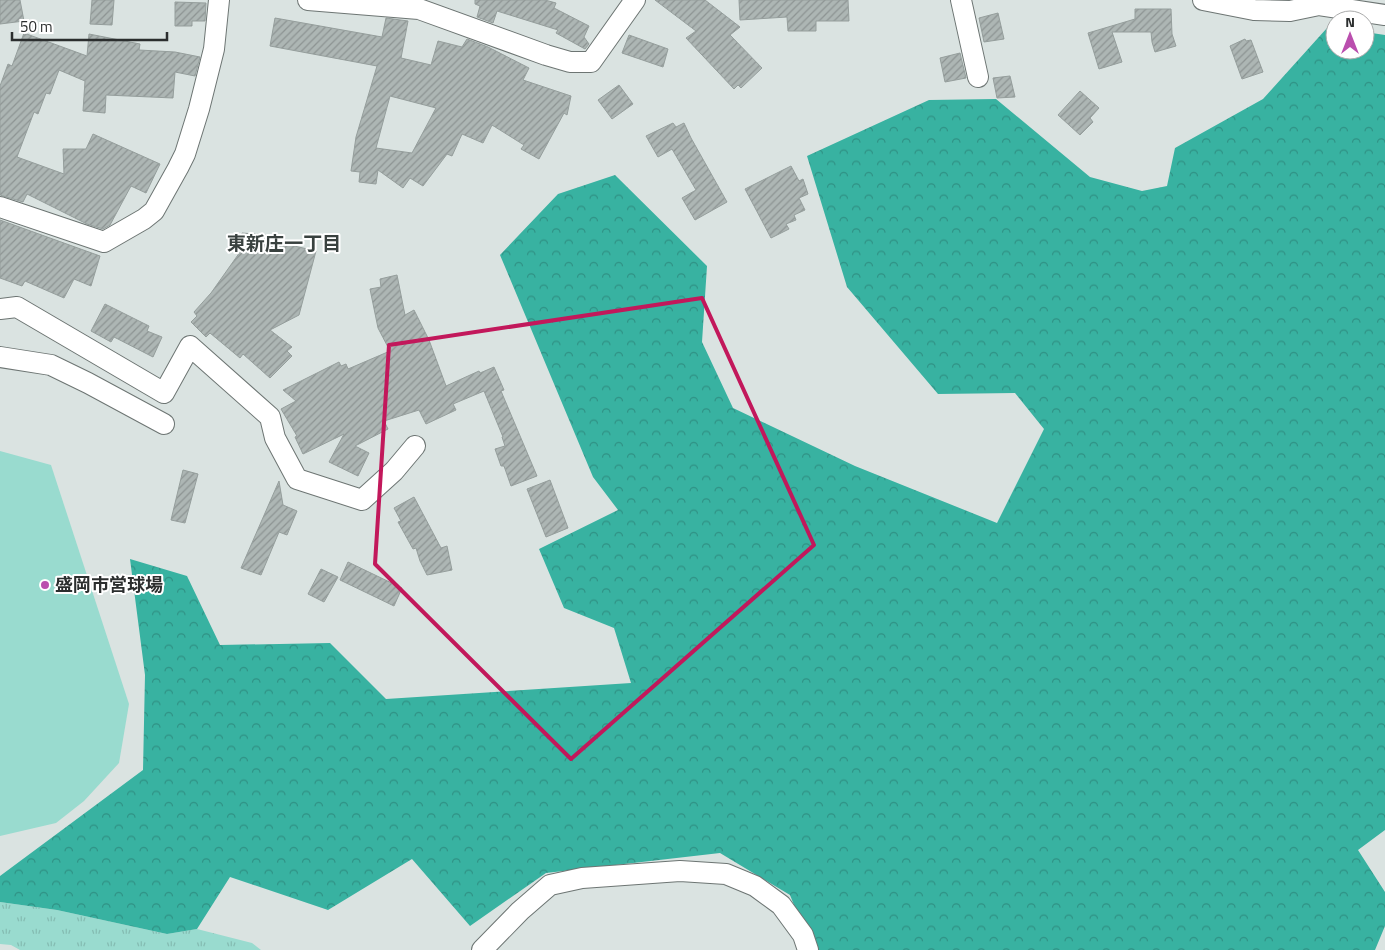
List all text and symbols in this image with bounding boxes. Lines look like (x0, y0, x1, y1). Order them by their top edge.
scale bar (12, 10, 168, 42)
north arrow (1325, 10, 1375, 60)
text: N (1345, 11, 1355, 32)
text: 50 m (20, 15, 53, 38)
district label: 東新庄一丁目 (227, 228, 341, 257)
place label: 盛岡市営球場 (55, 571, 163, 598)
marker: 盛岡市営球場 (39, 579, 51, 591)

